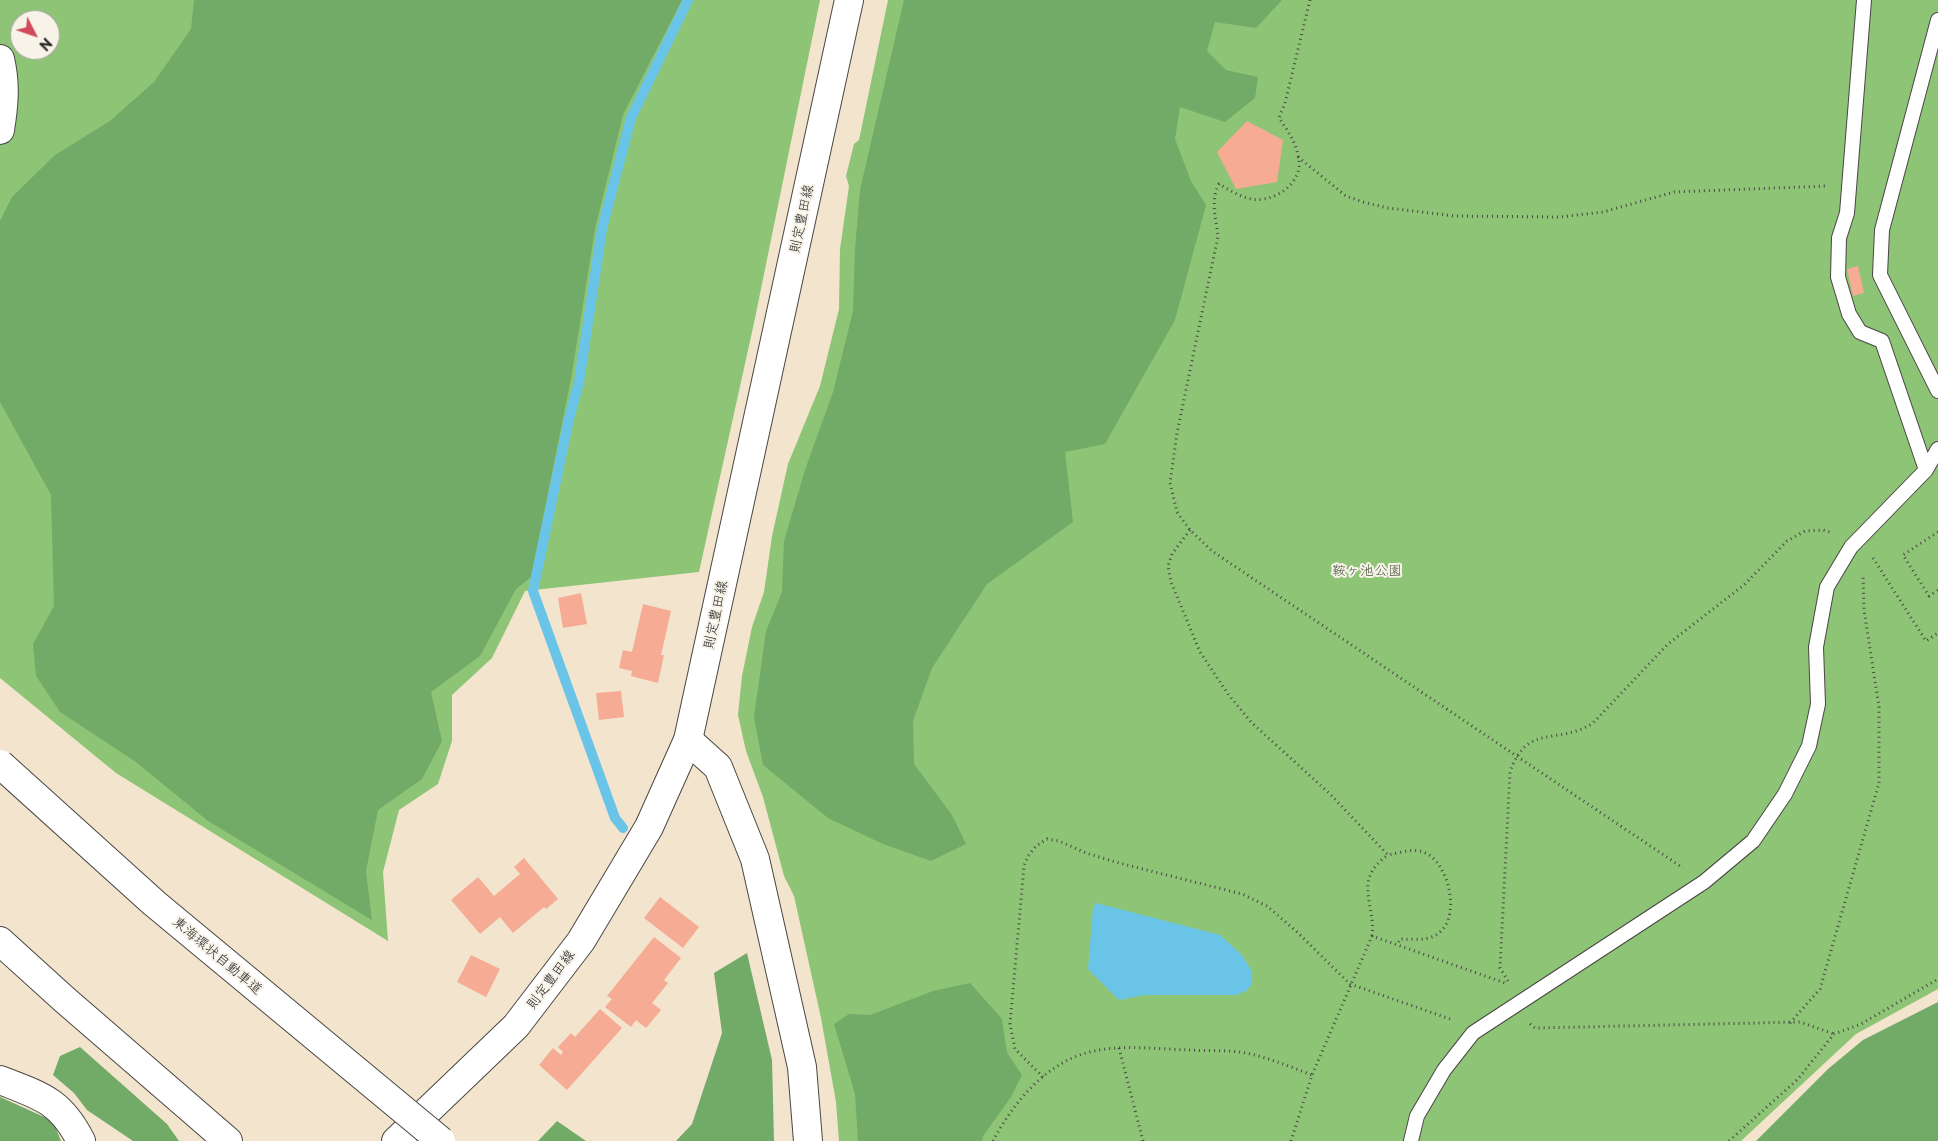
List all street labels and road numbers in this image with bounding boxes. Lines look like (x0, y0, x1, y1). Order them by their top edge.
street label: 則定豊田線 (787, 183, 817, 255)
street label: 則定豊田線 (701, 579, 731, 651)
street label: 東海環状自動車道 (169, 914, 265, 998)
street label: 則定豊田線 (523, 947, 579, 1013)

